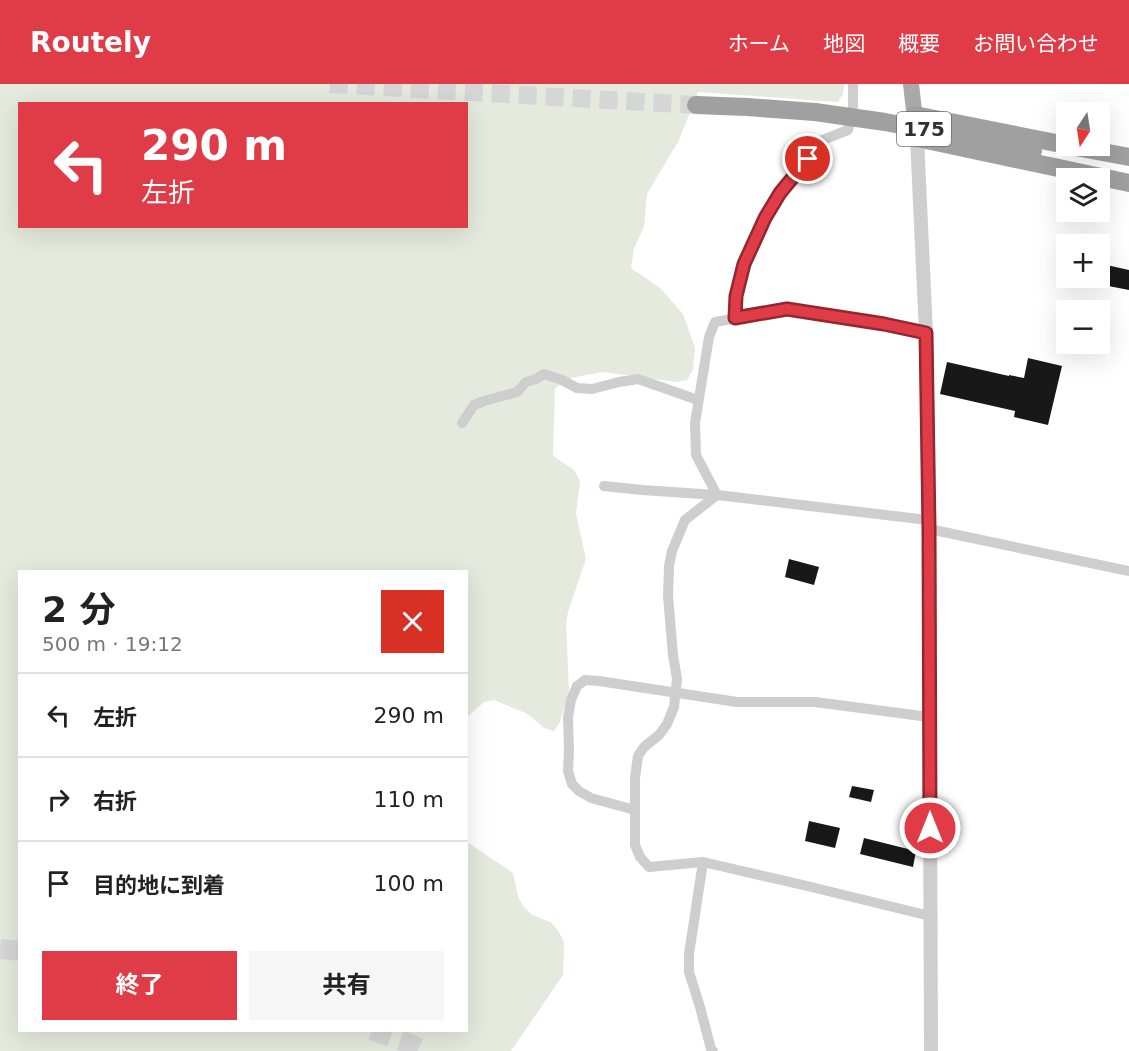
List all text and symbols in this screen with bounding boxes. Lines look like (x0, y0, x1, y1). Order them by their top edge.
text: Routely (30, 26, 151, 59)
text: ホーム (728, 32, 790, 56)
text: 地図 (823, 32, 865, 56)
text: 概要 (898, 32, 940, 56)
text: お問い合わせ (973, 32, 1099, 56)
north arrow (1056, 102, 1110, 156)
map controls (1056, 102, 1110, 354)
road number: 175 (897, 112, 951, 146)
text: 290 m (141, 121, 287, 170)
icon: left (42, 126, 120, 204)
pin (782, 133, 833, 184)
icon: arrive (791, 142, 824, 175)
button: layers (1056, 168, 1110, 222)
text: 左折 (141, 177, 195, 208)
button: + (1056, 234, 1110, 288)
button: − (1056, 300, 1110, 354)
text: 2 分 (42, 589, 116, 630)
button: close (381, 590, 444, 653)
text: 500 m · 19:12 (42, 632, 183, 656)
icon: left (42, 699, 75, 732)
text: 290 m (374, 703, 444, 728)
text: 左折 (93, 705, 137, 730)
icon: right (42, 783, 75, 816)
text: 110 m (374, 787, 444, 812)
text: 右折 (93, 789, 137, 814)
position arrow (898, 796, 962, 860)
icon: arrive (42, 867, 75, 900)
text: 100 m (374, 871, 444, 896)
text: 目的地に到着 (93, 873, 225, 898)
button: 終了 (42, 951, 237, 1020)
button: 共有 (249, 951, 444, 1020)

